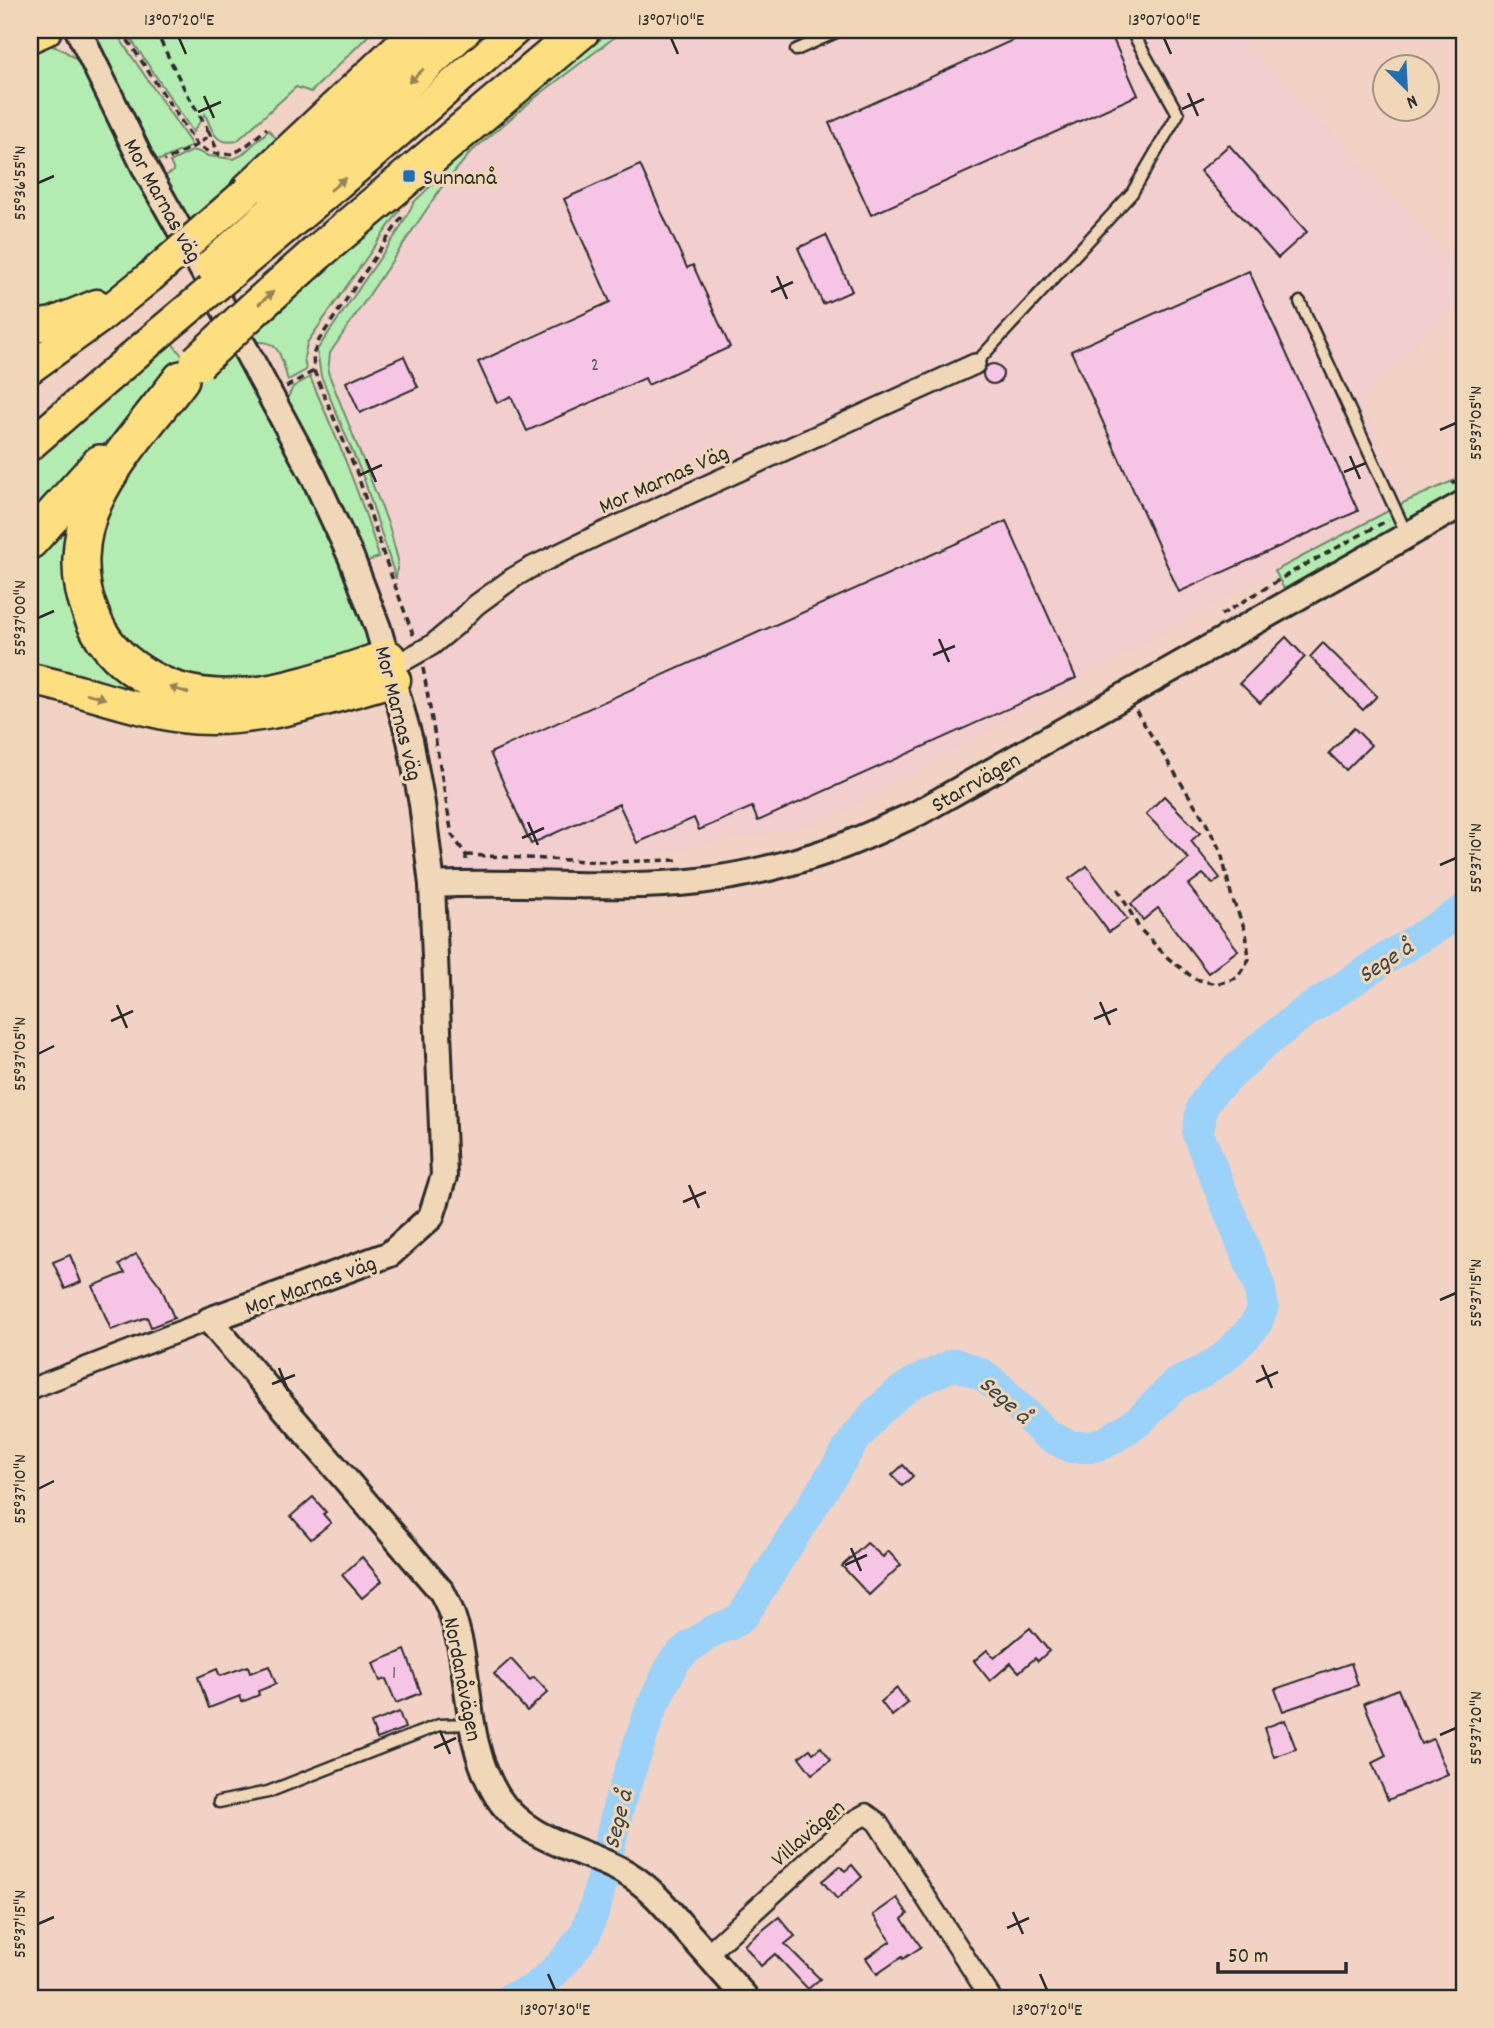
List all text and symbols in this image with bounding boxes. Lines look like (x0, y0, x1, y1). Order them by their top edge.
text: 13°07'20"E (144, 9, 214, 34)
text: 13°07'10"E (638, 9, 704, 34)
text: 13°07'00"E (1128, 9, 1200, 34)
north arrow (1372, 52, 1442, 122)
one-way arrow (407, 68, 425, 84)
text: N (1402, 86, 1421, 115)
street label: Mor Marnas väg (113, 133, 209, 270)
text: 55°36'55"N (9, 146, 34, 220)
place label: Sunnanå (423, 163, 498, 196)
marker: Sunnanå (401, 168, 417, 184)
one-way arrow (329, 177, 346, 192)
one-way arrow (257, 291, 274, 306)
house number: 2 (591, 353, 599, 380)
text: 55°37'05"N (1465, 386, 1490, 460)
street label: Mor Marnas Väg (594, 438, 735, 525)
text: 55°37'00"N (9, 580, 34, 656)
street label: Mor Marnas väg (364, 643, 429, 785)
one-way arrow (168, 685, 189, 695)
one-way arrow (86, 691, 107, 701)
street label: Starrvägen (926, 745, 1028, 823)
text: 55°37'10"N (1465, 823, 1490, 893)
water label: Sege å (1352, 931, 1422, 993)
text: 55°37'05"N (9, 1017, 34, 1091)
street label: Mor Marnas väg (241, 1248, 382, 1326)
text: 55°37'15"N (1465, 1259, 1490, 1327)
water label: Sege å (970, 1369, 1038, 1434)
text: 55°37'10"N (9, 1454, 34, 1524)
street label: Nordanåvägen (432, 1615, 489, 1745)
house number: 1 (392, 1661, 396, 1688)
text: 55°37'20"N (1465, 1691, 1490, 1765)
water label: Sege å (596, 1786, 644, 1853)
street label: Villavägen (765, 1793, 854, 1876)
text: 55°37'15"N (9, 1890, 34, 1958)
scale bar (1218, 1930, 1345, 1974)
text: 50 m (1228, 1943, 1268, 1973)
text: 13°07'30"E (520, 1999, 590, 2024)
text: 13°07'20"E (1012, 1999, 1082, 2024)

